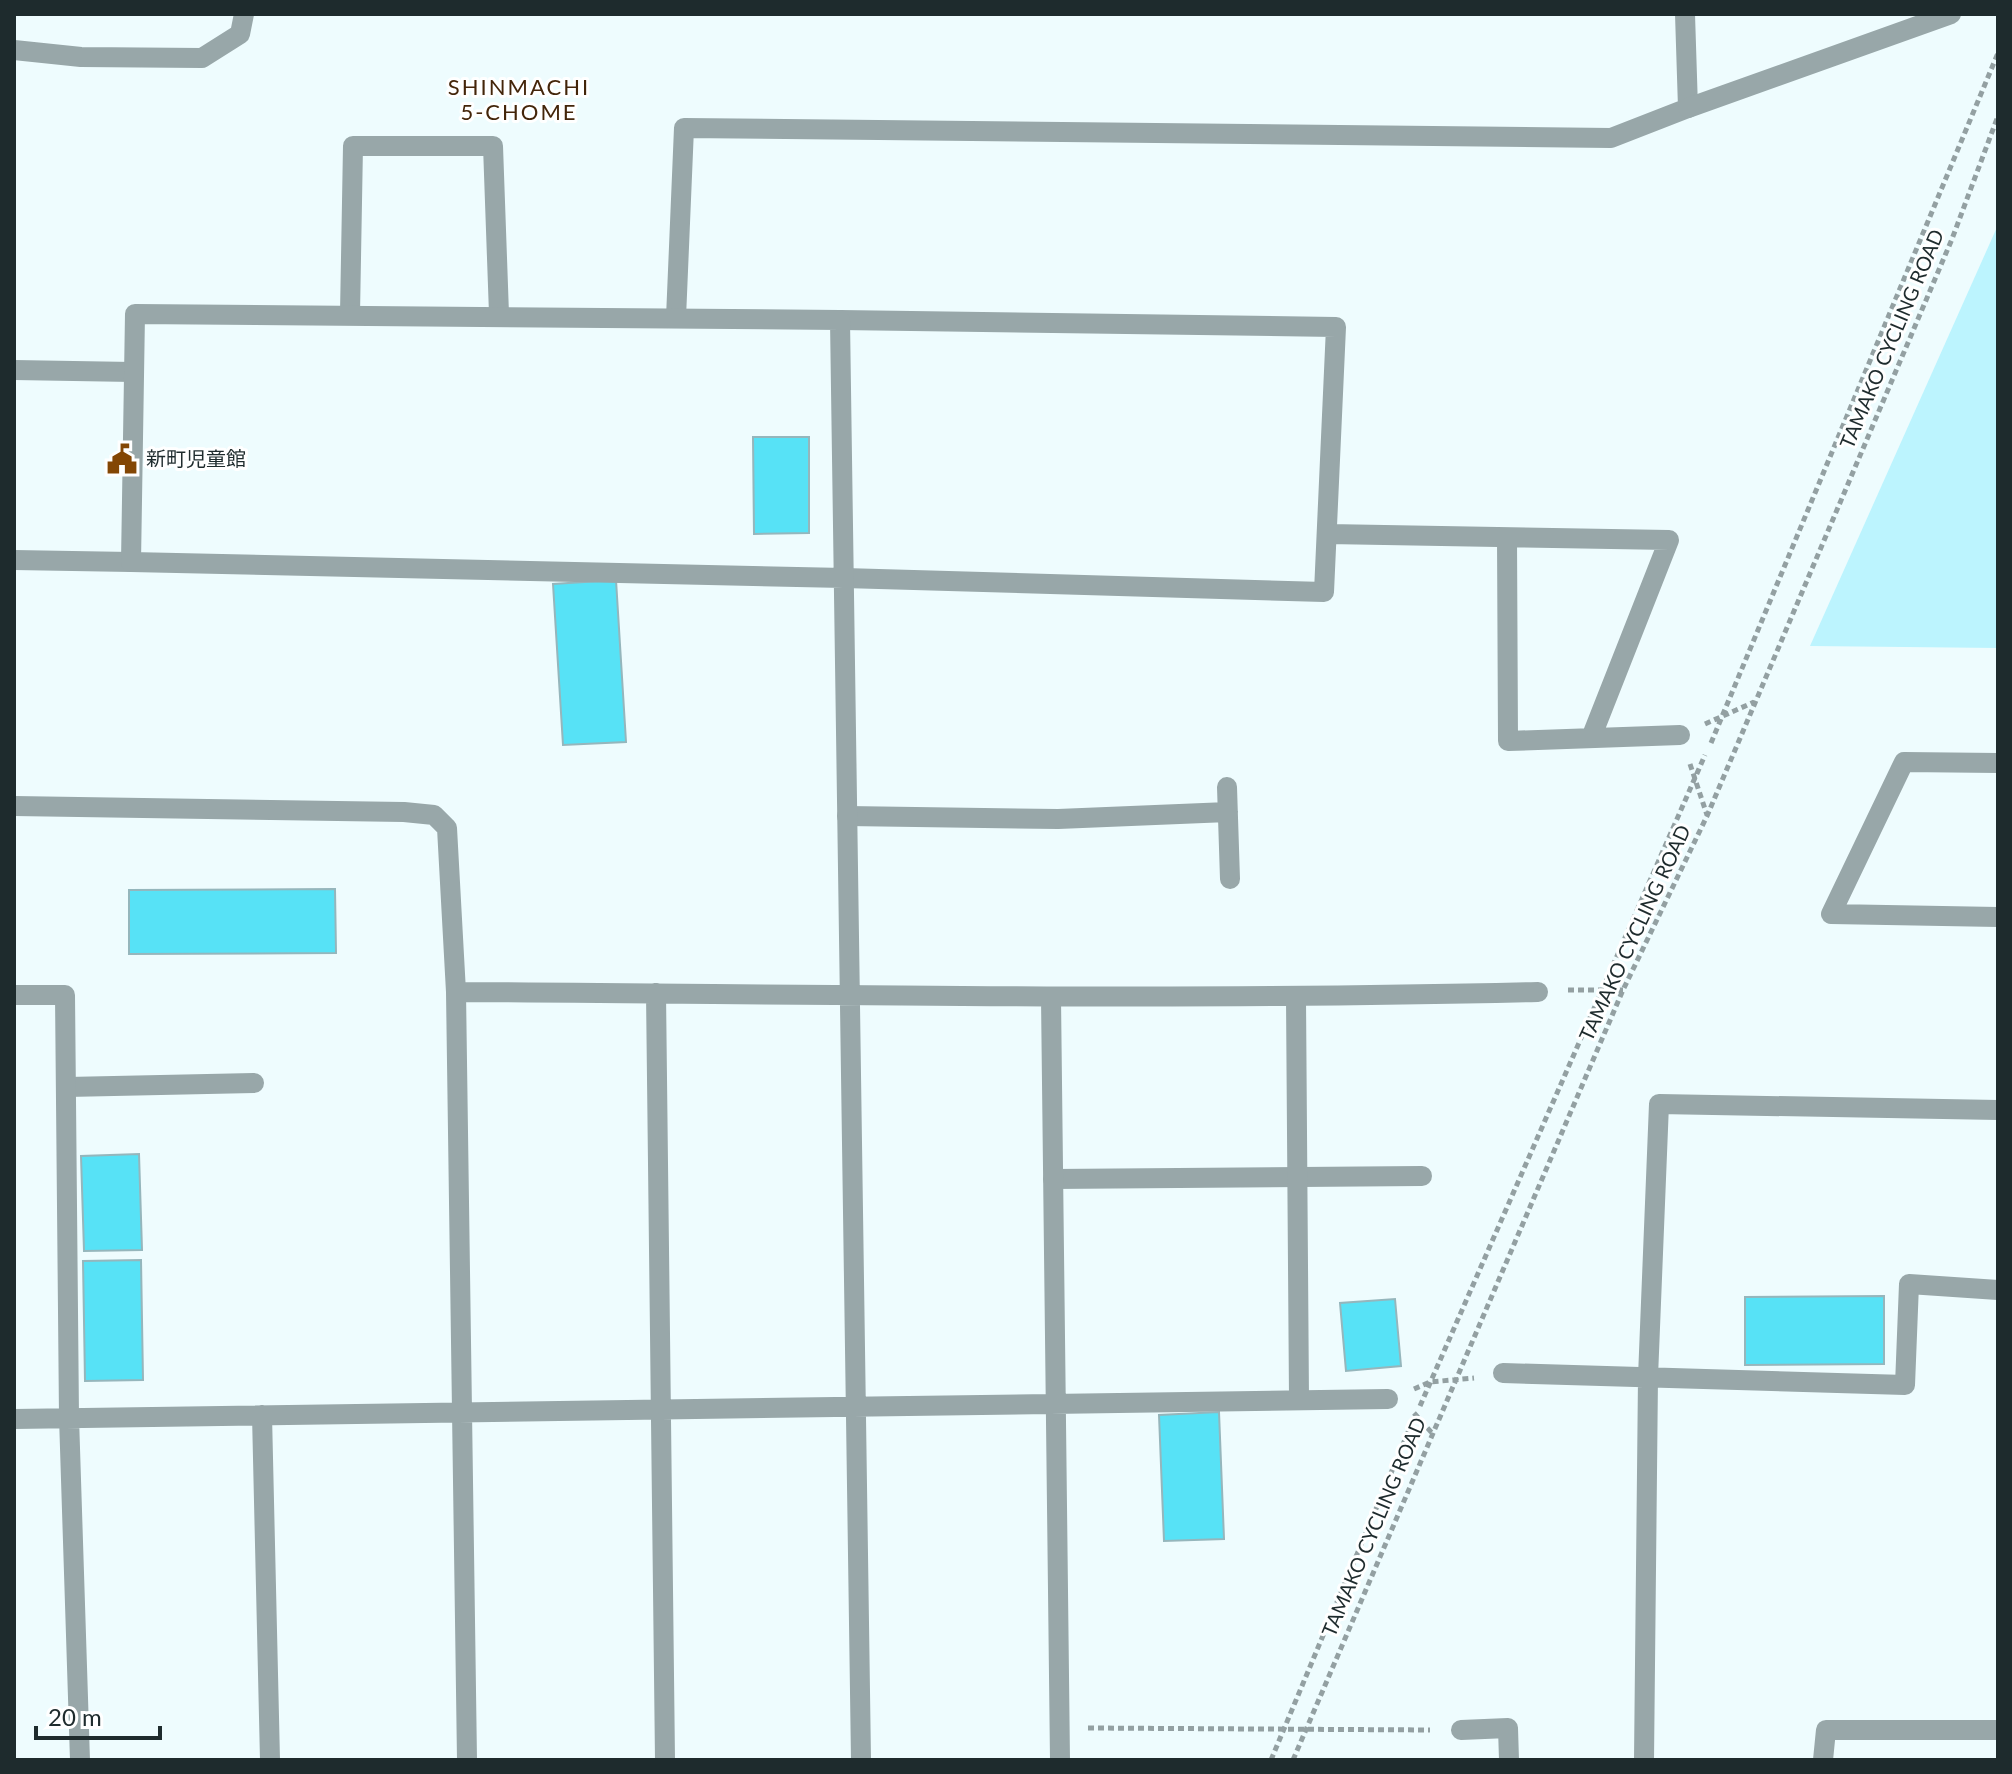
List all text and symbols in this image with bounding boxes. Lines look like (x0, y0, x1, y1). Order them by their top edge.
district label: SHINMACHI 5-CHOME (448, 73, 590, 125)
street label: TAMAKO CYCLING ROAD (1834, 225, 1948, 452)
public building icon: 新町児童館 (105, 442, 139, 476)
place label: 新町児童館 (146, 446, 246, 470)
street label: TAMAKO CYCLING ROAD (1573, 821, 1695, 1044)
street label: TAMAKO CYCLING ROAD (1316, 1413, 1430, 1640)
scale bar (36, 1690, 160, 1740)
text: 20 m (48, 1702, 102, 1731)

